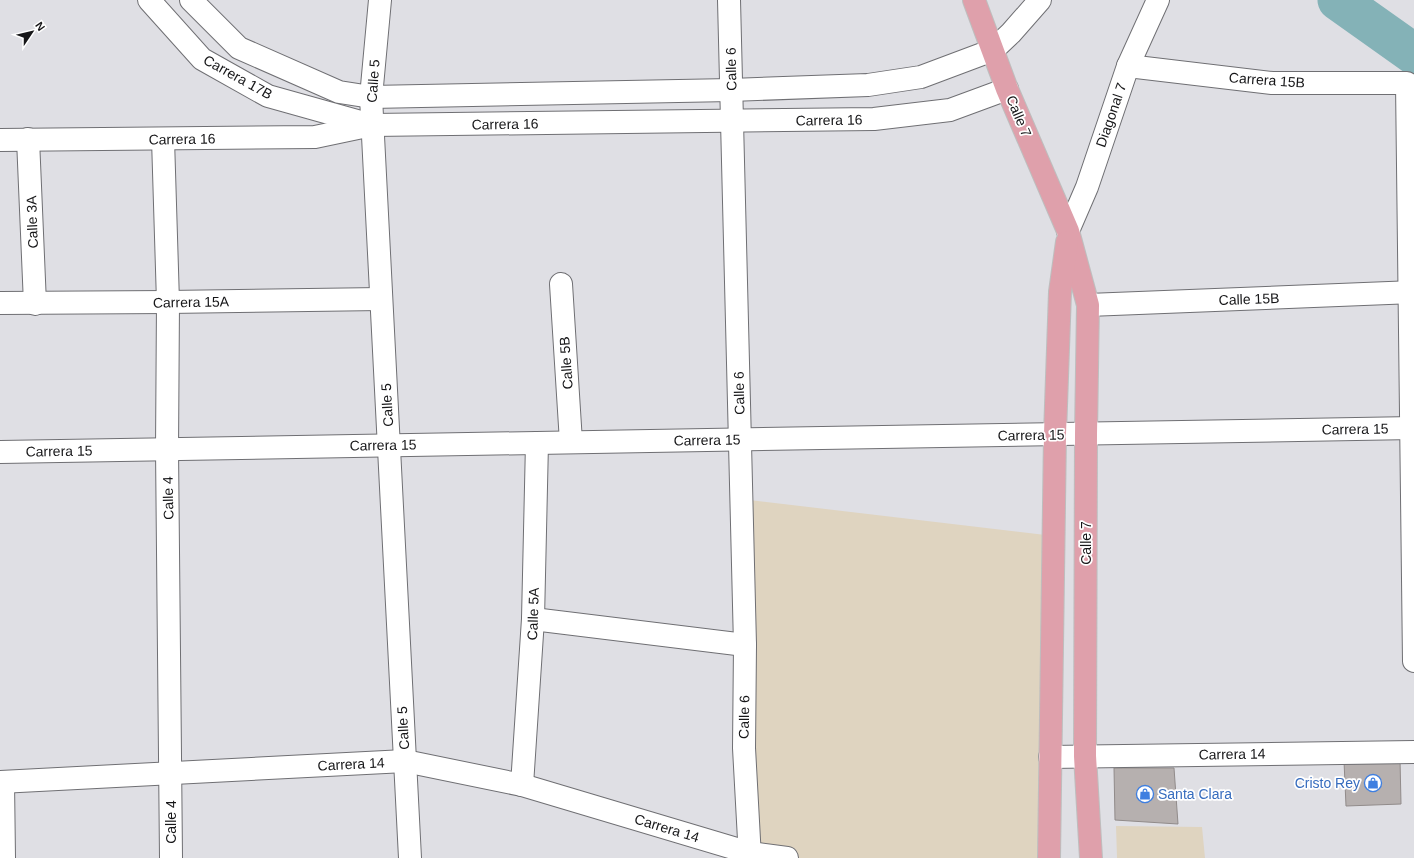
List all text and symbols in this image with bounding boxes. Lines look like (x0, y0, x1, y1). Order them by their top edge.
north arrow (12, 12, 52, 52)
text: N (33, 20, 47, 33)
street label: Calle 6 (723, 47, 739, 91)
street label: Carrera 17B (201, 52, 275, 102)
street label: Calle 5 (363, 58, 383, 103)
street label: Carrera 15B (1228, 69, 1306, 91)
street label: Diagonal 7 (1093, 81, 1130, 149)
street label: Calle 7 (1003, 93, 1035, 139)
street label: Carrera 16 (795, 111, 863, 129)
street label: Carrera 16 (471, 115, 539, 133)
street label: Carrera 16 (148, 130, 216, 148)
street label: Calle 3A (23, 195, 41, 249)
street label: Calle 15B (1218, 290, 1280, 308)
street label: Carrera 15A (153, 293, 230, 311)
street label: Calle 5B (556, 336, 576, 390)
street label: Calle 6 (731, 371, 747, 415)
street label: Calle 5 (378, 383, 396, 427)
street label: Carrera 15 (1321, 420, 1389, 438)
street label: Carrera 15 (997, 426, 1065, 444)
street label: Carrera 15 (673, 431, 741, 449)
street label: Carrera 15 (349, 436, 417, 454)
street label: Carrera 15 (25, 442, 93, 460)
street label: Calle 4 (160, 476, 176, 520)
street label: Calle 7 (1078, 521, 1094, 565)
street label: Calle 5A (524, 587, 542, 641)
street label: Calle 6 (736, 695, 752, 739)
street label: Calle 5 (394, 706, 412, 750)
street label: Carrera 14 (1198, 745, 1266, 763)
street label: Carrera 14 (317, 754, 385, 774)
shop icon: Cristo Rey (1363, 773, 1383, 793)
place label: Cristo Rey (1295, 775, 1360, 791)
shop icon: Santa Clara (1135, 784, 1155, 804)
place label: Santa Clara (1158, 786, 1232, 802)
street label: Calle 4 (163, 800, 179, 844)
street label: Carrera 14 (633, 811, 702, 845)

